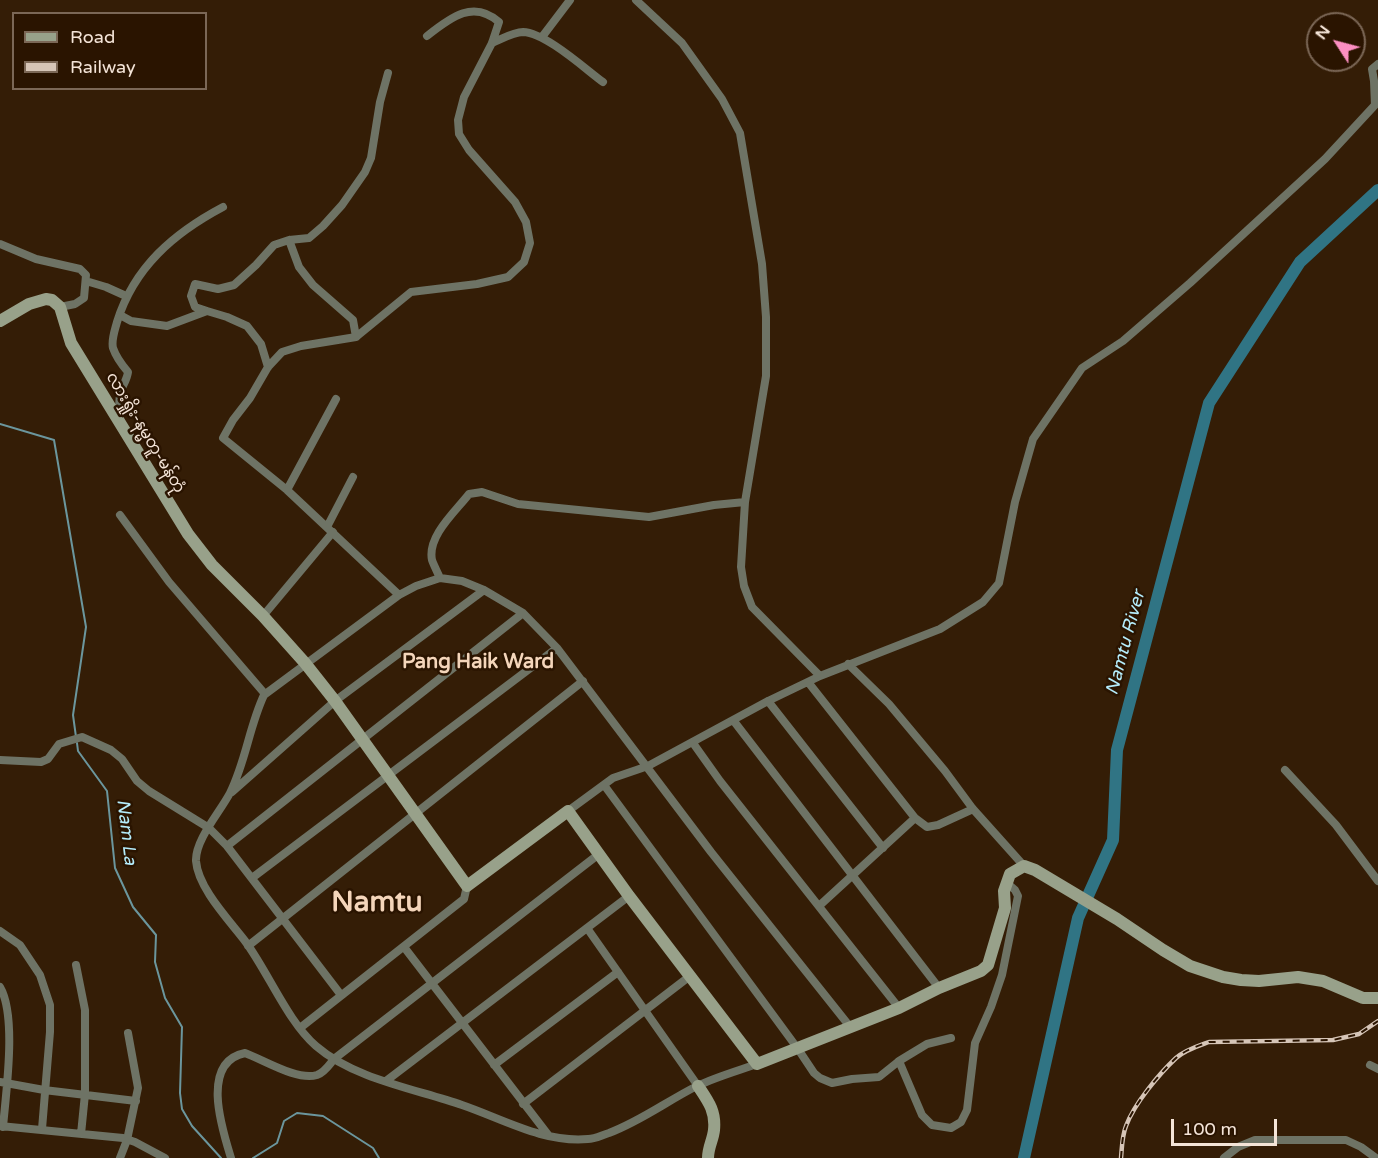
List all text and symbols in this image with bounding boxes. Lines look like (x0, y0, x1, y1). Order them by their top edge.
legend (12, 12, 207, 90)
north arrow (1306, 12, 1366, 72)
text: N (1311, 22, 1335, 44)
text: Road (70, 26, 115, 48)
text: Railway (70, 56, 136, 78)
street label: လားရှိုး-နမ္မတူ-မန်တုံ (101, 369, 189, 497)
water label: Namtu River (1102, 588, 1150, 698)
district label: Pang Haik Ward (402, 651, 554, 675)
water label: Nam La (111, 798, 141, 866)
district label: Namtu (331, 887, 423, 921)
scale bar (1174, 1107, 1280, 1145)
text: 100 m (1182, 1118, 1237, 1140)

